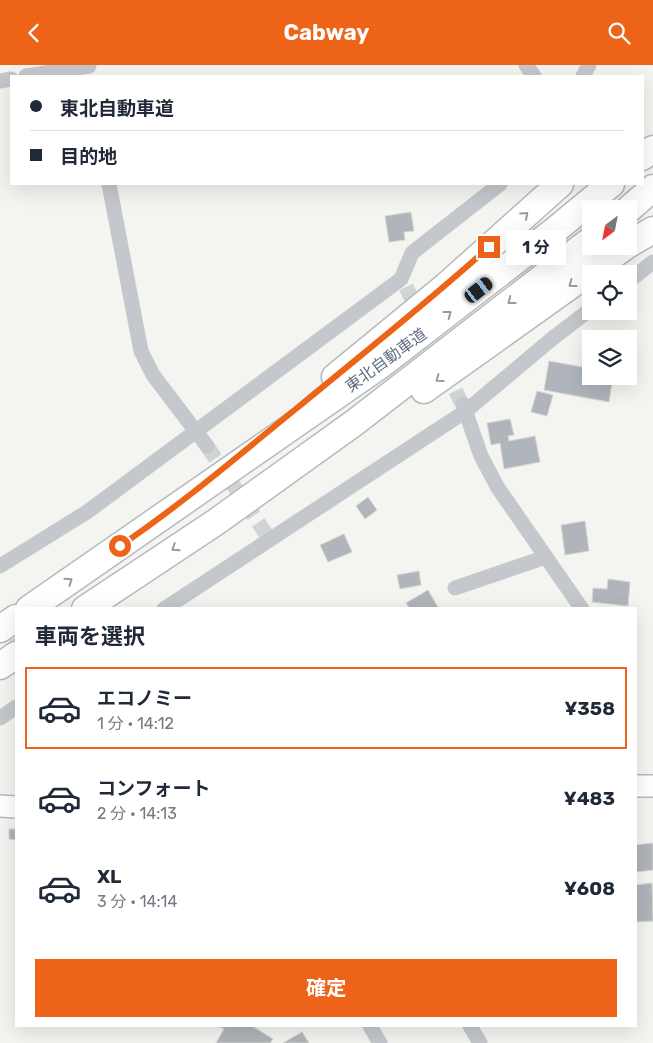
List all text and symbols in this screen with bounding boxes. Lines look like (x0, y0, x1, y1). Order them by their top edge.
icon: back (20, 19, 48, 47)
text: Cabway (284, 19, 369, 46)
icon: search (605, 19, 633, 47)
text: 東北自動車道 (60, 97, 174, 120)
text: 目的地 (60, 145, 117, 168)
north arrow (582, 200, 638, 255)
map controls (582, 200, 637, 385)
one-way arrow (520, 212, 529, 221)
callout: 1 分 (506, 229, 566, 265)
route end (478, 236, 500, 258)
text: 1 分 (522, 238, 550, 257)
button: locate (582, 265, 637, 320)
car (462, 275, 495, 305)
one-way arrow (568, 278, 577, 287)
one-way arrow (508, 296, 517, 304)
one-way arrow (442, 312, 451, 320)
street label: 東北自動車道 (342, 324, 430, 396)
button: layers (582, 330, 637, 385)
one-way arrow (436, 373, 445, 382)
route start (109, 535, 131, 557)
one-way arrow (172, 542, 181, 552)
one-way arrow (64, 578, 73, 587)
text: 車両を選択 (35, 623, 145, 650)
icon: car (37, 686, 82, 731)
text: エコノミー (97, 687, 192, 710)
text: ¥358 (564, 697, 615, 720)
text: 1 分 · 14:12 (97, 714, 174, 733)
icon: car (37, 776, 82, 821)
text: コンフォート (97, 777, 210, 800)
text: ¥483 (564, 787, 615, 810)
text: 2 分 · 14:13 (97, 804, 177, 823)
text: XL (97, 865, 121, 888)
icon: car (37, 866, 82, 911)
text: ¥608 (564, 877, 615, 900)
text: 3 分 · 14:14 (97, 892, 177, 911)
button: 確定 (35, 959, 617, 1017)

